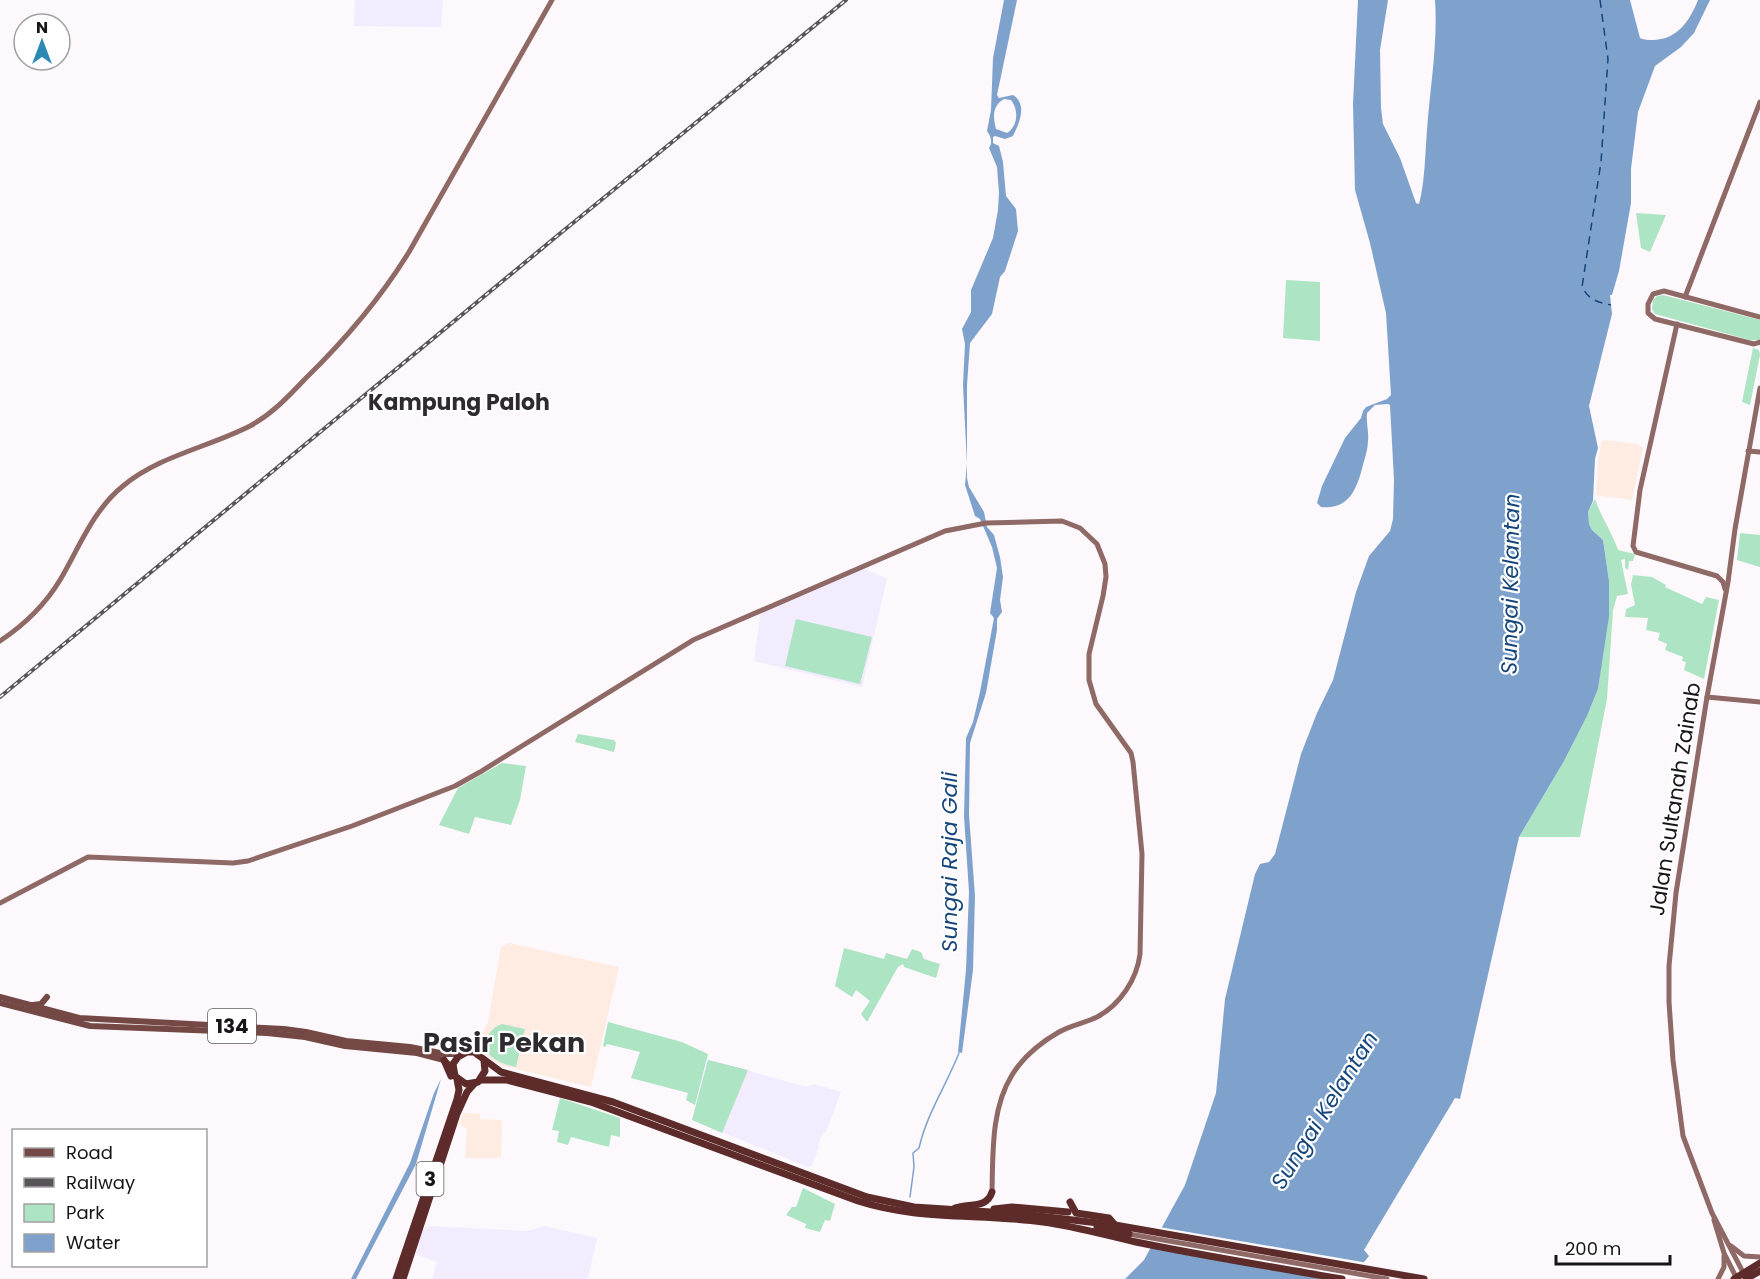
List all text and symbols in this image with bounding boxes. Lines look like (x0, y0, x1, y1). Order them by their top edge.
north arrow (12, 12, 72, 72)
text: N (36, 16, 48, 39)
district label: Kampung Paloh (368, 387, 550, 418)
water label: Sungai Kelantan (1493, 493, 1528, 675)
street label: Jalan Sultanah Zainab (1642, 680, 1707, 918)
water label: Sungai Raja Gali (934, 771, 965, 952)
road number: 134 (208, 1009, 256, 1043)
district label: Pasir Pekan (423, 1024, 585, 1061)
water label: Sungai Kelantan (1263, 1025, 1385, 1195)
legend (12, 1129, 207, 1267)
text: Road (66, 1140, 113, 1165)
road number: 3 (416, 1162, 444, 1196)
text: Railway (66, 1170, 135, 1195)
text: Park (66, 1200, 105, 1225)
scale bar (1556, 1228, 1670, 1266)
text: Water (66, 1230, 120, 1255)
text: 200 m (1565, 1236, 1621, 1261)

